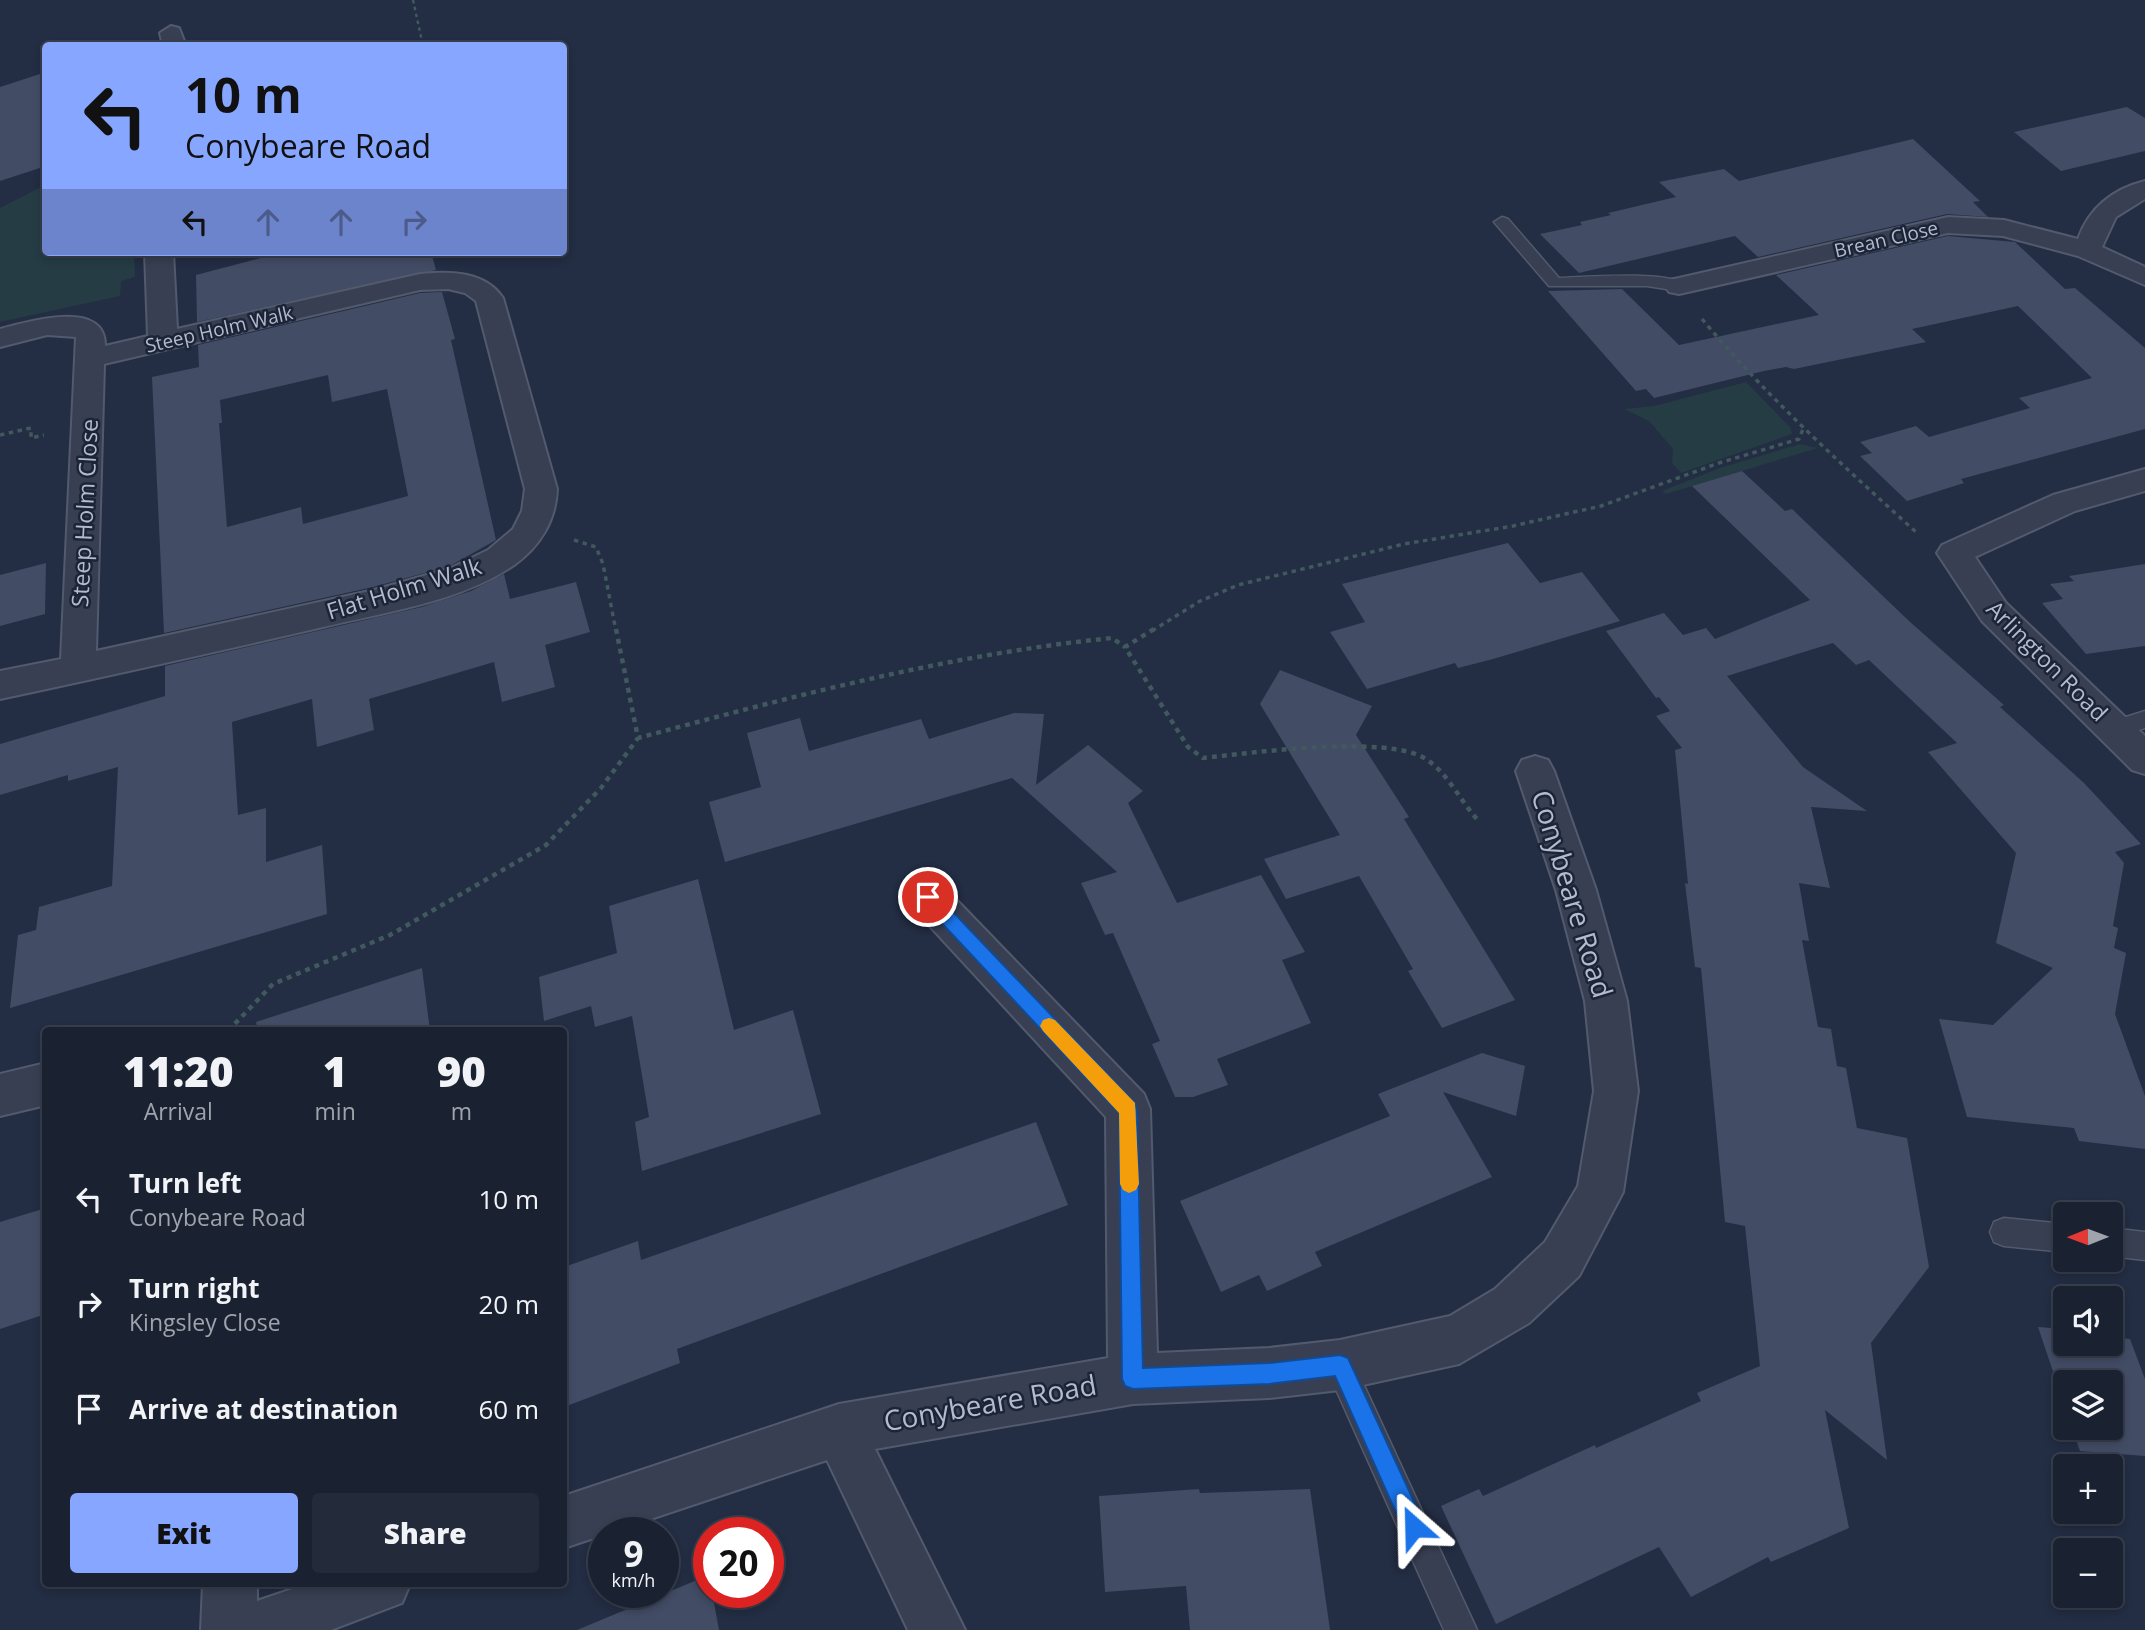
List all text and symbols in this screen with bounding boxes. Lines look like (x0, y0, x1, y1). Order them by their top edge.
text: 10 m (185, 61, 302, 127)
icon: left (70, 70, 161, 161)
text: Conybeare Road (185, 124, 431, 167)
icon: left (176, 203, 214, 241)
icon: ahead (249, 203, 287, 241)
icon: ahead (322, 203, 360, 241)
icon: right (395, 203, 433, 241)
street label: Brean Close (1832, 214, 1940, 264)
street label: Steep Holm Walk (143, 299, 295, 359)
street label: Steep Holm Close (63, 418, 105, 608)
street label: Flat Holm Walk (322, 549, 485, 627)
street label: Arlington Road (1980, 593, 2115, 728)
street label: Conybeare Road (1523, 785, 1623, 1002)
pin (898, 867, 958, 927)
icon: arrive (909, 878, 947, 916)
text: 11:20 (123, 1042, 234, 1099)
text: 1 (323, 1042, 347, 1099)
text: 90 (437, 1042, 486, 1099)
text: Arrival (144, 1095, 213, 1127)
text: min (315, 1095, 356, 1127)
text: m (451, 1095, 472, 1127)
text: Turn left (129, 1165, 241, 1201)
icon: left (70, 1180, 108, 1218)
text: 10 m (478, 1181, 539, 1217)
text: Conybeare Road (129, 1201, 306, 1233)
north arrow (2053, 1202, 2123, 1272)
map controls (2053, 1202, 2123, 1608)
text: Turn right (129, 1270, 260, 1306)
icon: right (70, 1285, 108, 1323)
text: 20 m (478, 1286, 539, 1322)
button: sound (2053, 1286, 2123, 1356)
text: Kingsley Close (129, 1306, 281, 1338)
street label: Conybeare Road (880, 1365, 1099, 1439)
button: layers (2053, 1370, 2123, 1440)
icon: arrive (70, 1390, 108, 1428)
text: Arrive at destination (129, 1391, 398, 1427)
text: 60 m (478, 1391, 539, 1427)
button: + (2053, 1454, 2123, 1524)
position arrow (1377, 1490, 1451, 1564)
button: Exit (70, 1493, 298, 1573)
button: Share (312, 1493, 539, 1573)
speed limit sign: 20 (693, 1517, 784, 1608)
text: 9 (623, 1530, 644, 1577)
button: − (2053, 1538, 2123, 1608)
text: km/h (612, 1568, 655, 1592)

